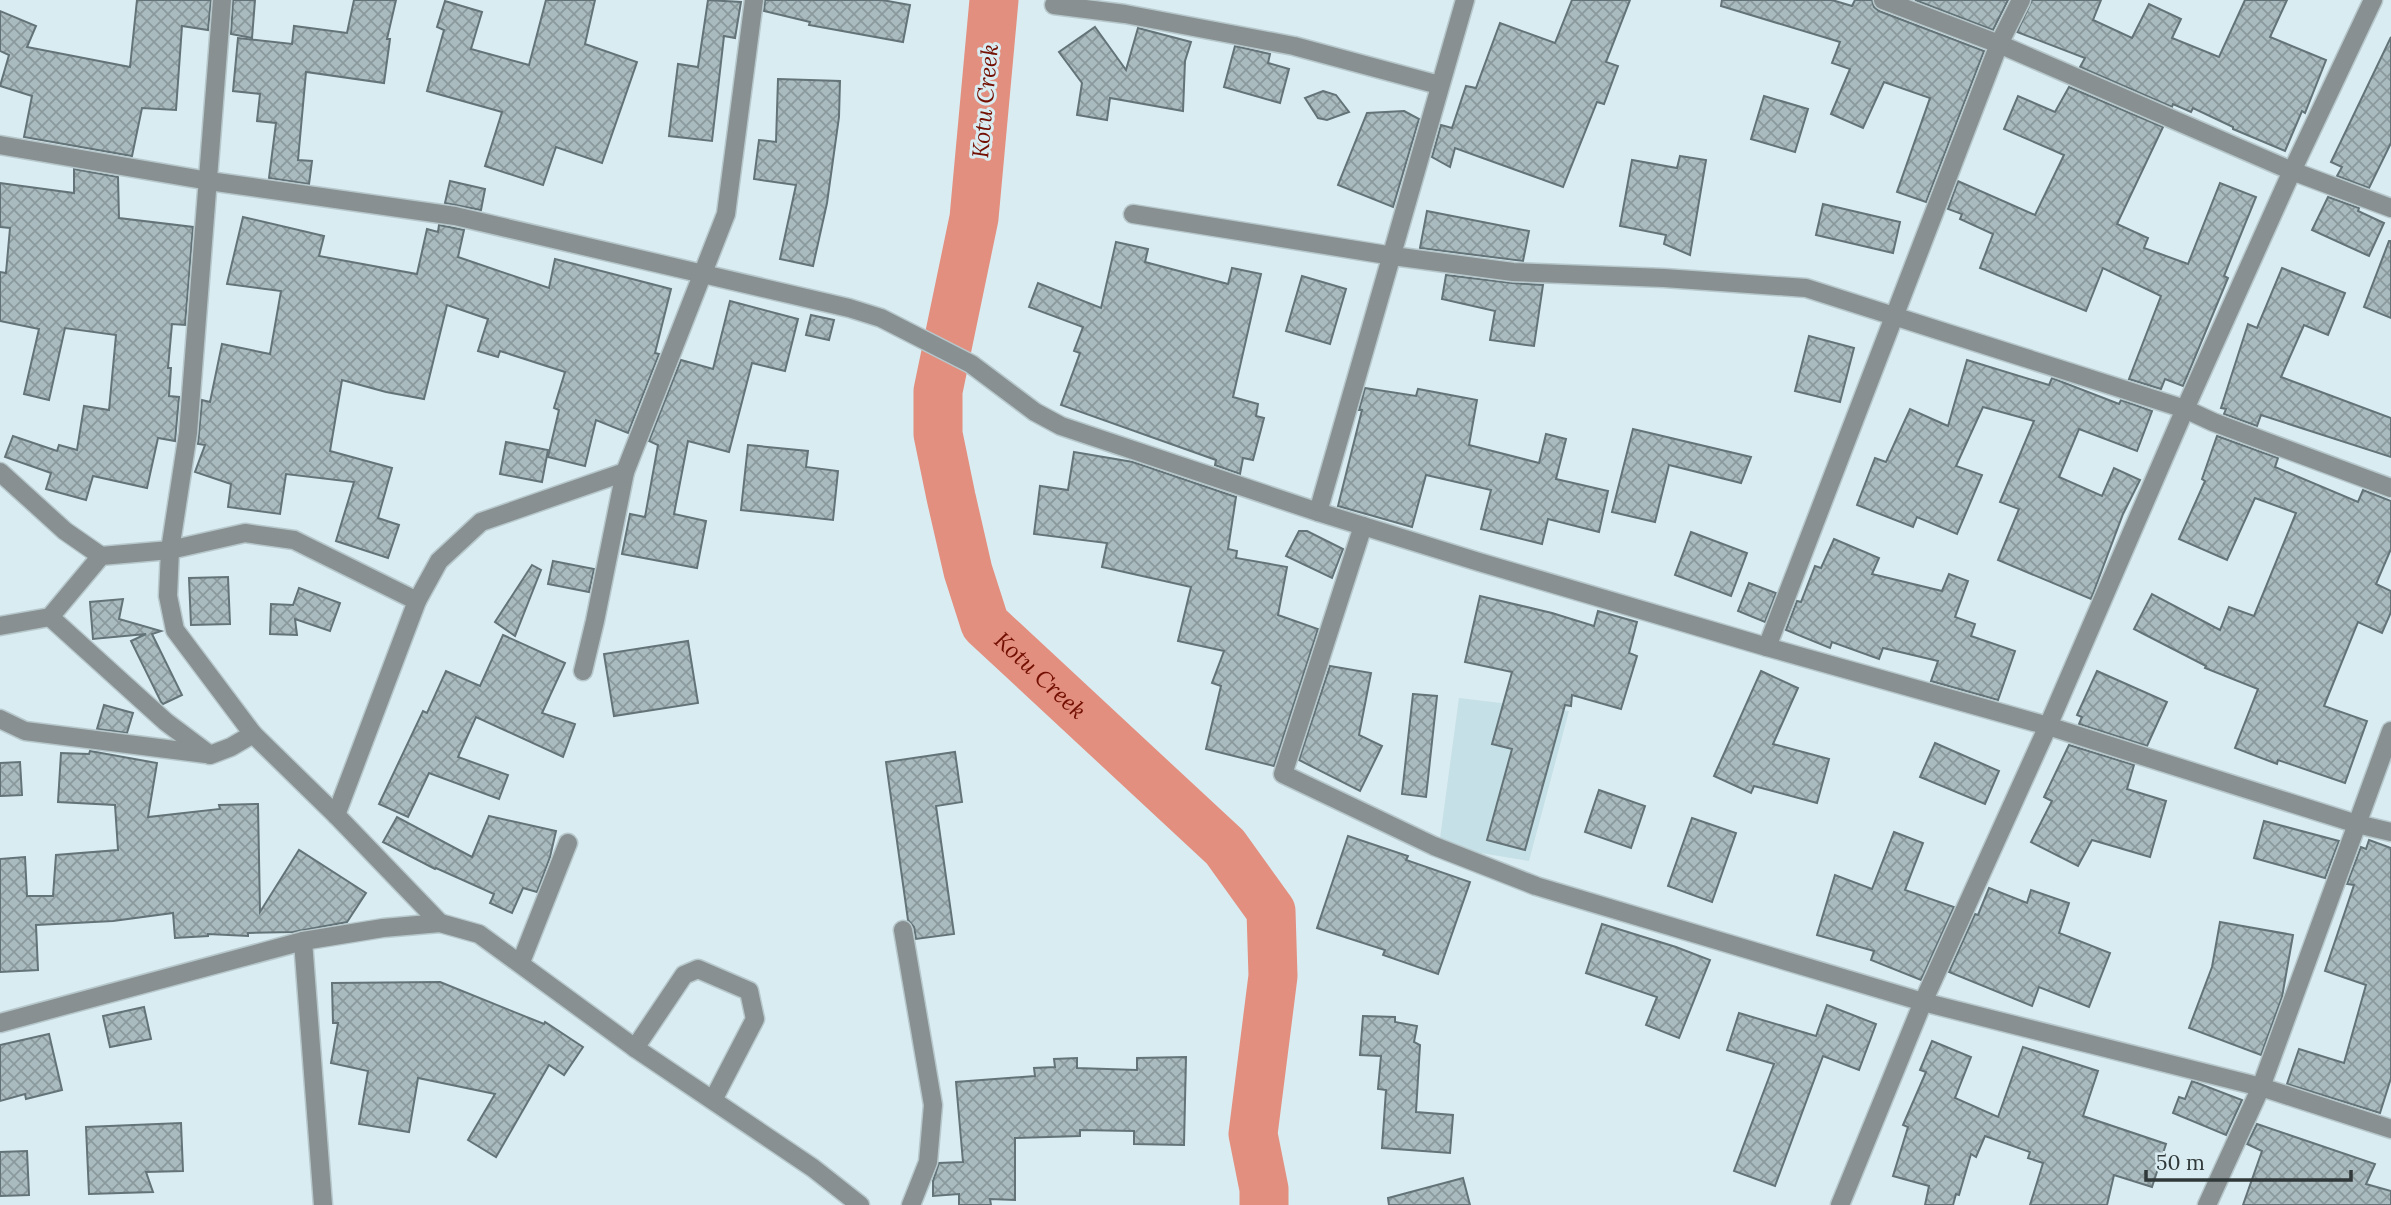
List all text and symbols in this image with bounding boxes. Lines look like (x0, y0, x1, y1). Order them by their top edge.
water label: Kotu Creek (965, 43, 1004, 159)
water label: Kotu Creek (989, 625, 1093, 725)
scale bar (2146, 1138, 2351, 1182)
text: 50 m (2156, 1149, 2205, 1176)

